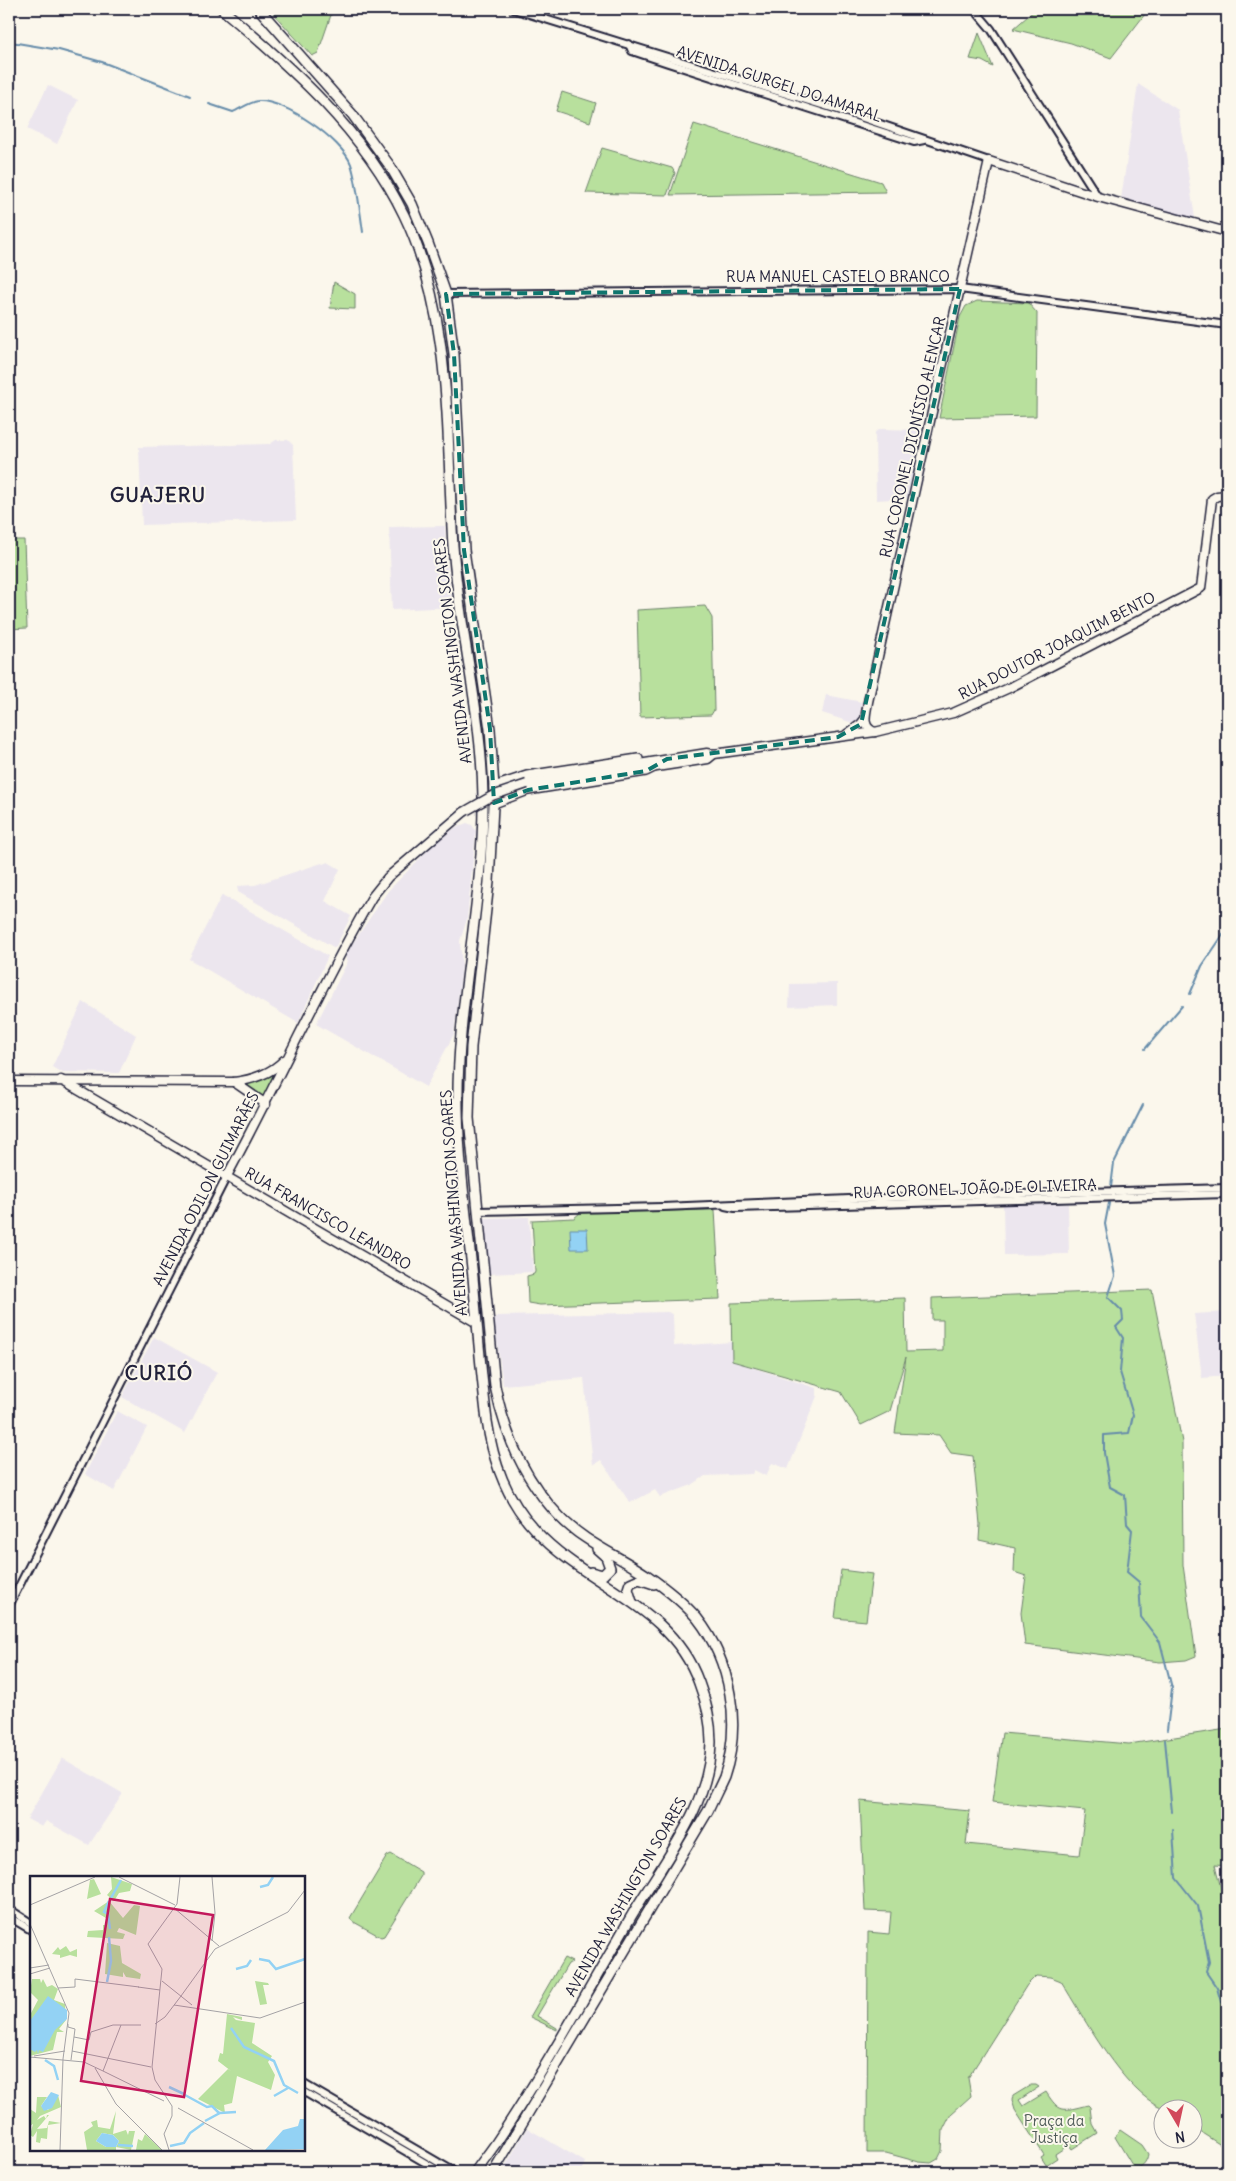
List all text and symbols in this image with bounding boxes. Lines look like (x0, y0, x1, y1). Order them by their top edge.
street label: AVENIDA GURGEL DO AMARAL (674, 41, 884, 126)
street label: RUA MANUEL CASTELO BRANCO (726, 267, 950, 286)
street label: RUA CORONEL DIONÍSIO ALENCAR (875, 314, 950, 559)
district label: GUAJERU (110, 482, 206, 507)
street label: AVENIDA WASHINGTON SOARES (429, 537, 476, 765)
street label: RUA DOUTOR JOAQUIM BENTO (955, 587, 1158, 704)
street label: AVENIDA ODILON GUIMARÃES (148, 1089, 263, 1289)
street label: AVENIDA WASHINGTON SOARES (436, 1089, 471, 1317)
street label: RUA FRANCISCO LEANDRO (242, 1163, 415, 1274)
street label: RUA CORONEL JOÃO DE OLIVEIRA (853, 1175, 1097, 1202)
district label: CURIÓ (125, 1360, 193, 1385)
street label: AVENIDA WASHINGTON SOARES (561, 1794, 691, 2000)
inset map (30, 1876, 305, 2151)
north arrow (1154, 2098, 1204, 2148)
park label: Praça da Justiça (1024, 2111, 1085, 2147)
text: N (1174, 2127, 1186, 2146)

